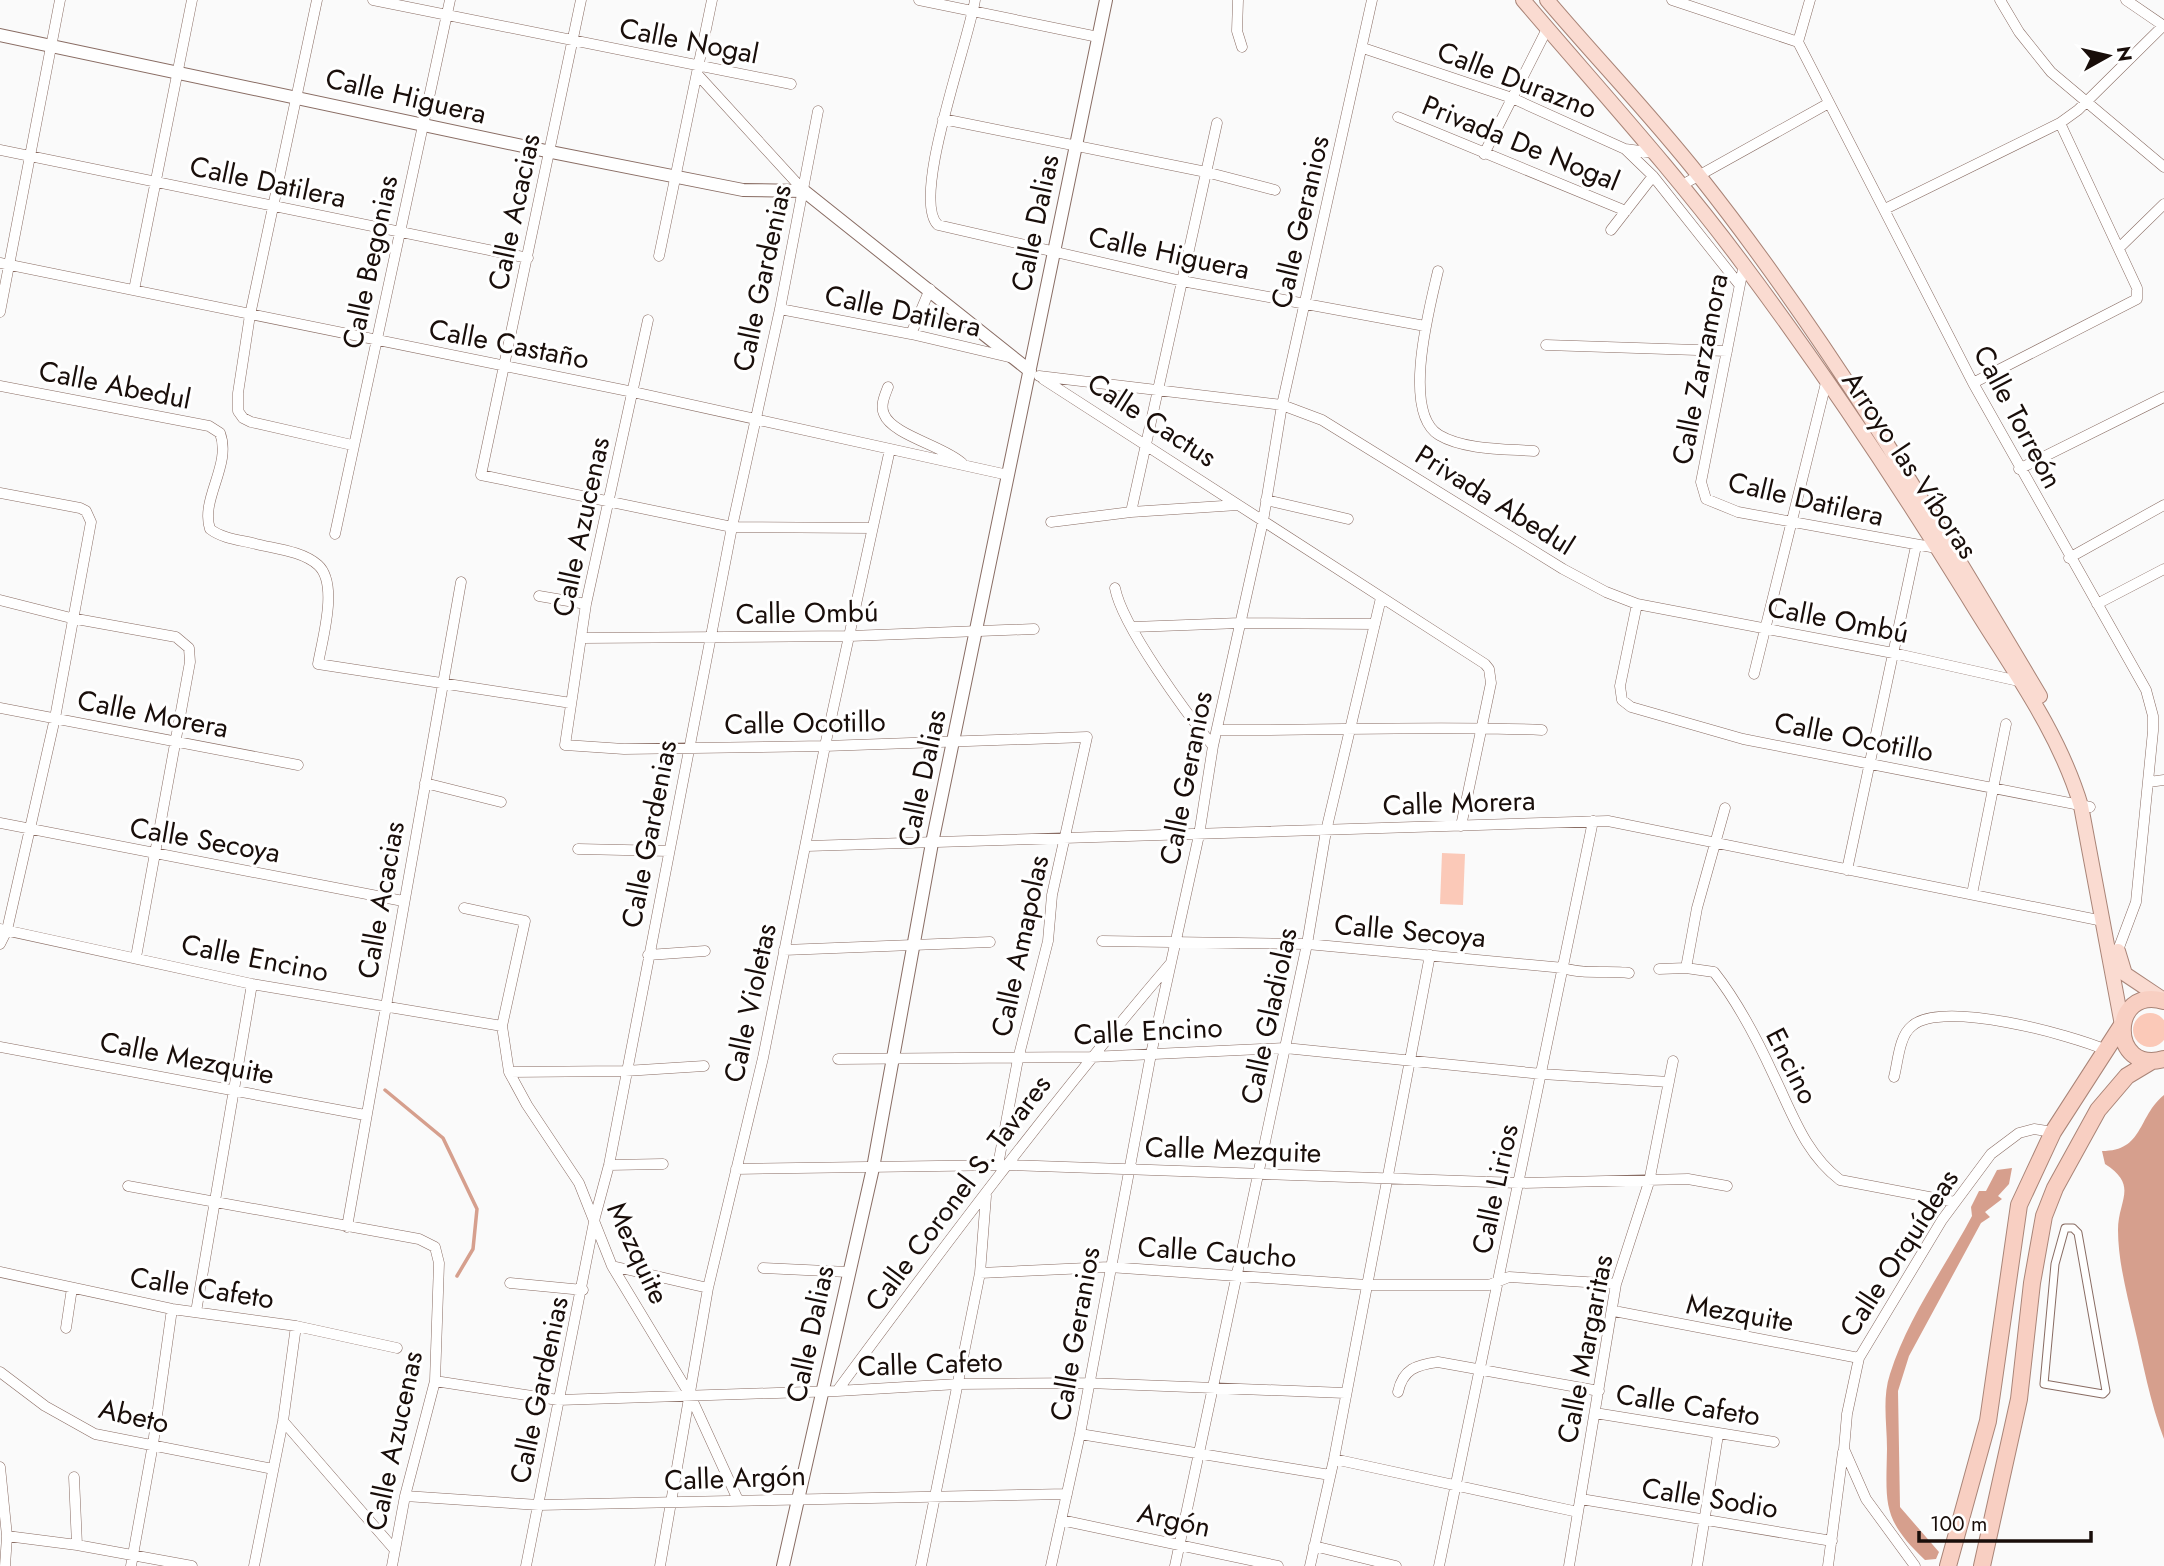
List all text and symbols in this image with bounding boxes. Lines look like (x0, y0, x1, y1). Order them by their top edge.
street label: Calle Nogal (616, 7, 762, 75)
north arrow (2073, 21, 2143, 91)
street label: Calle Durazno (1431, 31, 1603, 129)
text: N (2110, 44, 2139, 63)
street label: Calle Higuera (322, 58, 490, 134)
street label: Privada De Nogal (1416, 85, 1626, 201)
street label: Calle Acacias (477, 130, 551, 294)
street label: Calle Geranios (1260, 132, 1340, 312)
street label: Calle Datilera (186, 145, 350, 219)
street label: Calle Dalias (1000, 151, 1070, 295)
street label: Calle Begonias (332, 171, 408, 353)
street label: Calle Gardenias (722, 181, 802, 375)
street label: Calle Higuera (1085, 216, 1253, 290)
street label: Calle Zarzamora (1661, 270, 1739, 468)
street label: Calle Datilera (821, 274, 985, 348)
street label: Calle Castaño (425, 308, 593, 380)
street label: Calle Torreón (1963, 338, 2073, 496)
street label: Calle Abedul (35, 350, 195, 420)
street label: Calle Cactus (1079, 363, 1225, 477)
street label: Arroyo las Víboras (1832, 363, 1988, 567)
street label: Calle Azucenas (542, 433, 620, 621)
street label: Privada Abedul (1407, 435, 1583, 565)
street label: Calle Datilera (1724, 461, 1888, 537)
street label: Calle Ombú (1764, 586, 1912, 654)
street label: Calle Ombú (735, 591, 879, 635)
street label: Calle Morera (74, 679, 232, 749)
street label: Calle Geranios (1149, 688, 1223, 868)
street label: Calle Ocotillo (724, 701, 886, 745)
street label: Calle Ocotillo (1771, 701, 1937, 773)
street label: Calle Dalias (887, 706, 957, 850)
street label: Calle Gardenias (611, 737, 687, 931)
street label: Calle Morera (1382, 780, 1536, 826)
street label: Calle Secoya (127, 807, 283, 873)
street label: Calle Acacias (347, 818, 415, 982)
street label: Calle Amapolas (981, 851, 1059, 1041)
street label: Calle Secoya (1332, 904, 1488, 958)
street label: Calle Violetas (713, 920, 787, 1086)
street label: Calle Encino (178, 924, 332, 992)
street label: Calle Gladiolas (1230, 924, 1308, 1108)
street label: Calle Encino (1072, 1007, 1224, 1055)
street label: Calle Mezquite (96, 1021, 278, 1095)
street label: Encino (1755, 1021, 1829, 1111)
street label: Calle Coronel S. Tavares (855, 1066, 1061, 1320)
street label: Calle Lirios (1461, 1120, 1529, 1258)
street label: Calle Mezquite (1144, 1126, 1322, 1174)
street label: Calle Orquídeas (1829, 1161, 1969, 1345)
street label: Mezquite (597, 1195, 679, 1311)
street label: Calle Caucho (1136, 1226, 1298, 1278)
street label: Calle Geranios (1040, 1244, 1110, 1424)
street label: Calle Margaritas (1547, 1251, 1623, 1447)
street label: Calle Cafeto (127, 1256, 277, 1320)
street label: Calle Dalias (775, 1262, 845, 1406)
street label: Mezquite (1683, 1283, 1797, 1343)
street label: Calle Gardenias (499, 1293, 579, 1487)
street label: Calle Cafeto (857, 1341, 1003, 1387)
street label: Calle Azucenas (355, 1347, 433, 1535)
street label: Calle Cafeto (1613, 1373, 1763, 1437)
street label: Abeto (95, 1388, 173, 1444)
street label: Calle Argón (663, 1455, 807, 1501)
street label: Calle Sodio (1639, 1467, 1781, 1529)
street label: Argón (1134, 1492, 1214, 1548)
scale bar (1919, 1500, 2090, 1544)
text: 100 m (1930, 1509, 1987, 1539)

